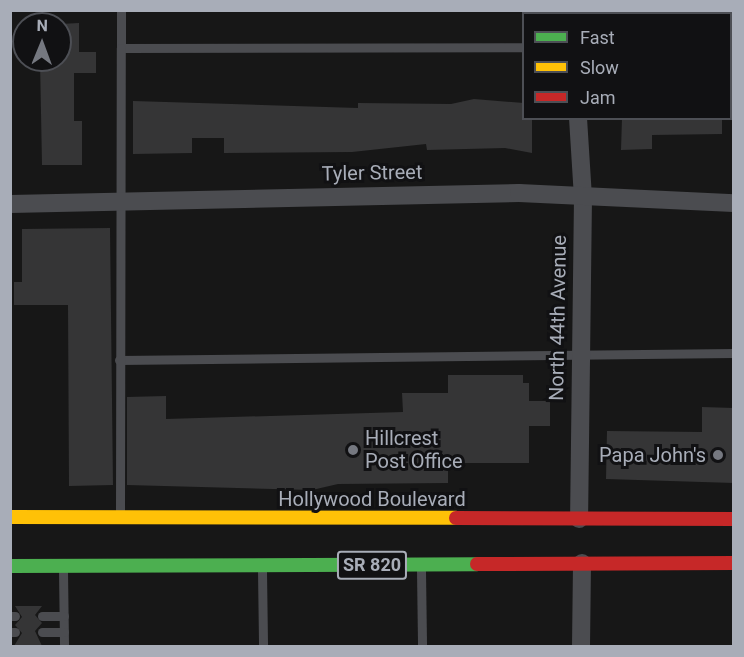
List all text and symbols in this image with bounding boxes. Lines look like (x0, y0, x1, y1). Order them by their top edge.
north arrow (12, 12, 72, 72)
legend (522, 12, 732, 120)
text: N (36, 16, 48, 35)
text: Fast (580, 27, 615, 48)
text: Slow (580, 57, 619, 78)
text: Jam (580, 87, 616, 108)
street label: Tyler Street (321, 160, 423, 186)
street label: North 44th Avenue (545, 235, 571, 401)
place label: Hillcrest Post Office (365, 426, 463, 473)
marker: Hillcrest Post Office (346, 443, 360, 457)
place label: Papa John's (599, 443, 706, 467)
marker: Papa John's (711, 448, 725, 462)
street label: Hollywood Boulevard (278, 487, 466, 511)
road number: SR 820 (336, 550, 408, 580)

